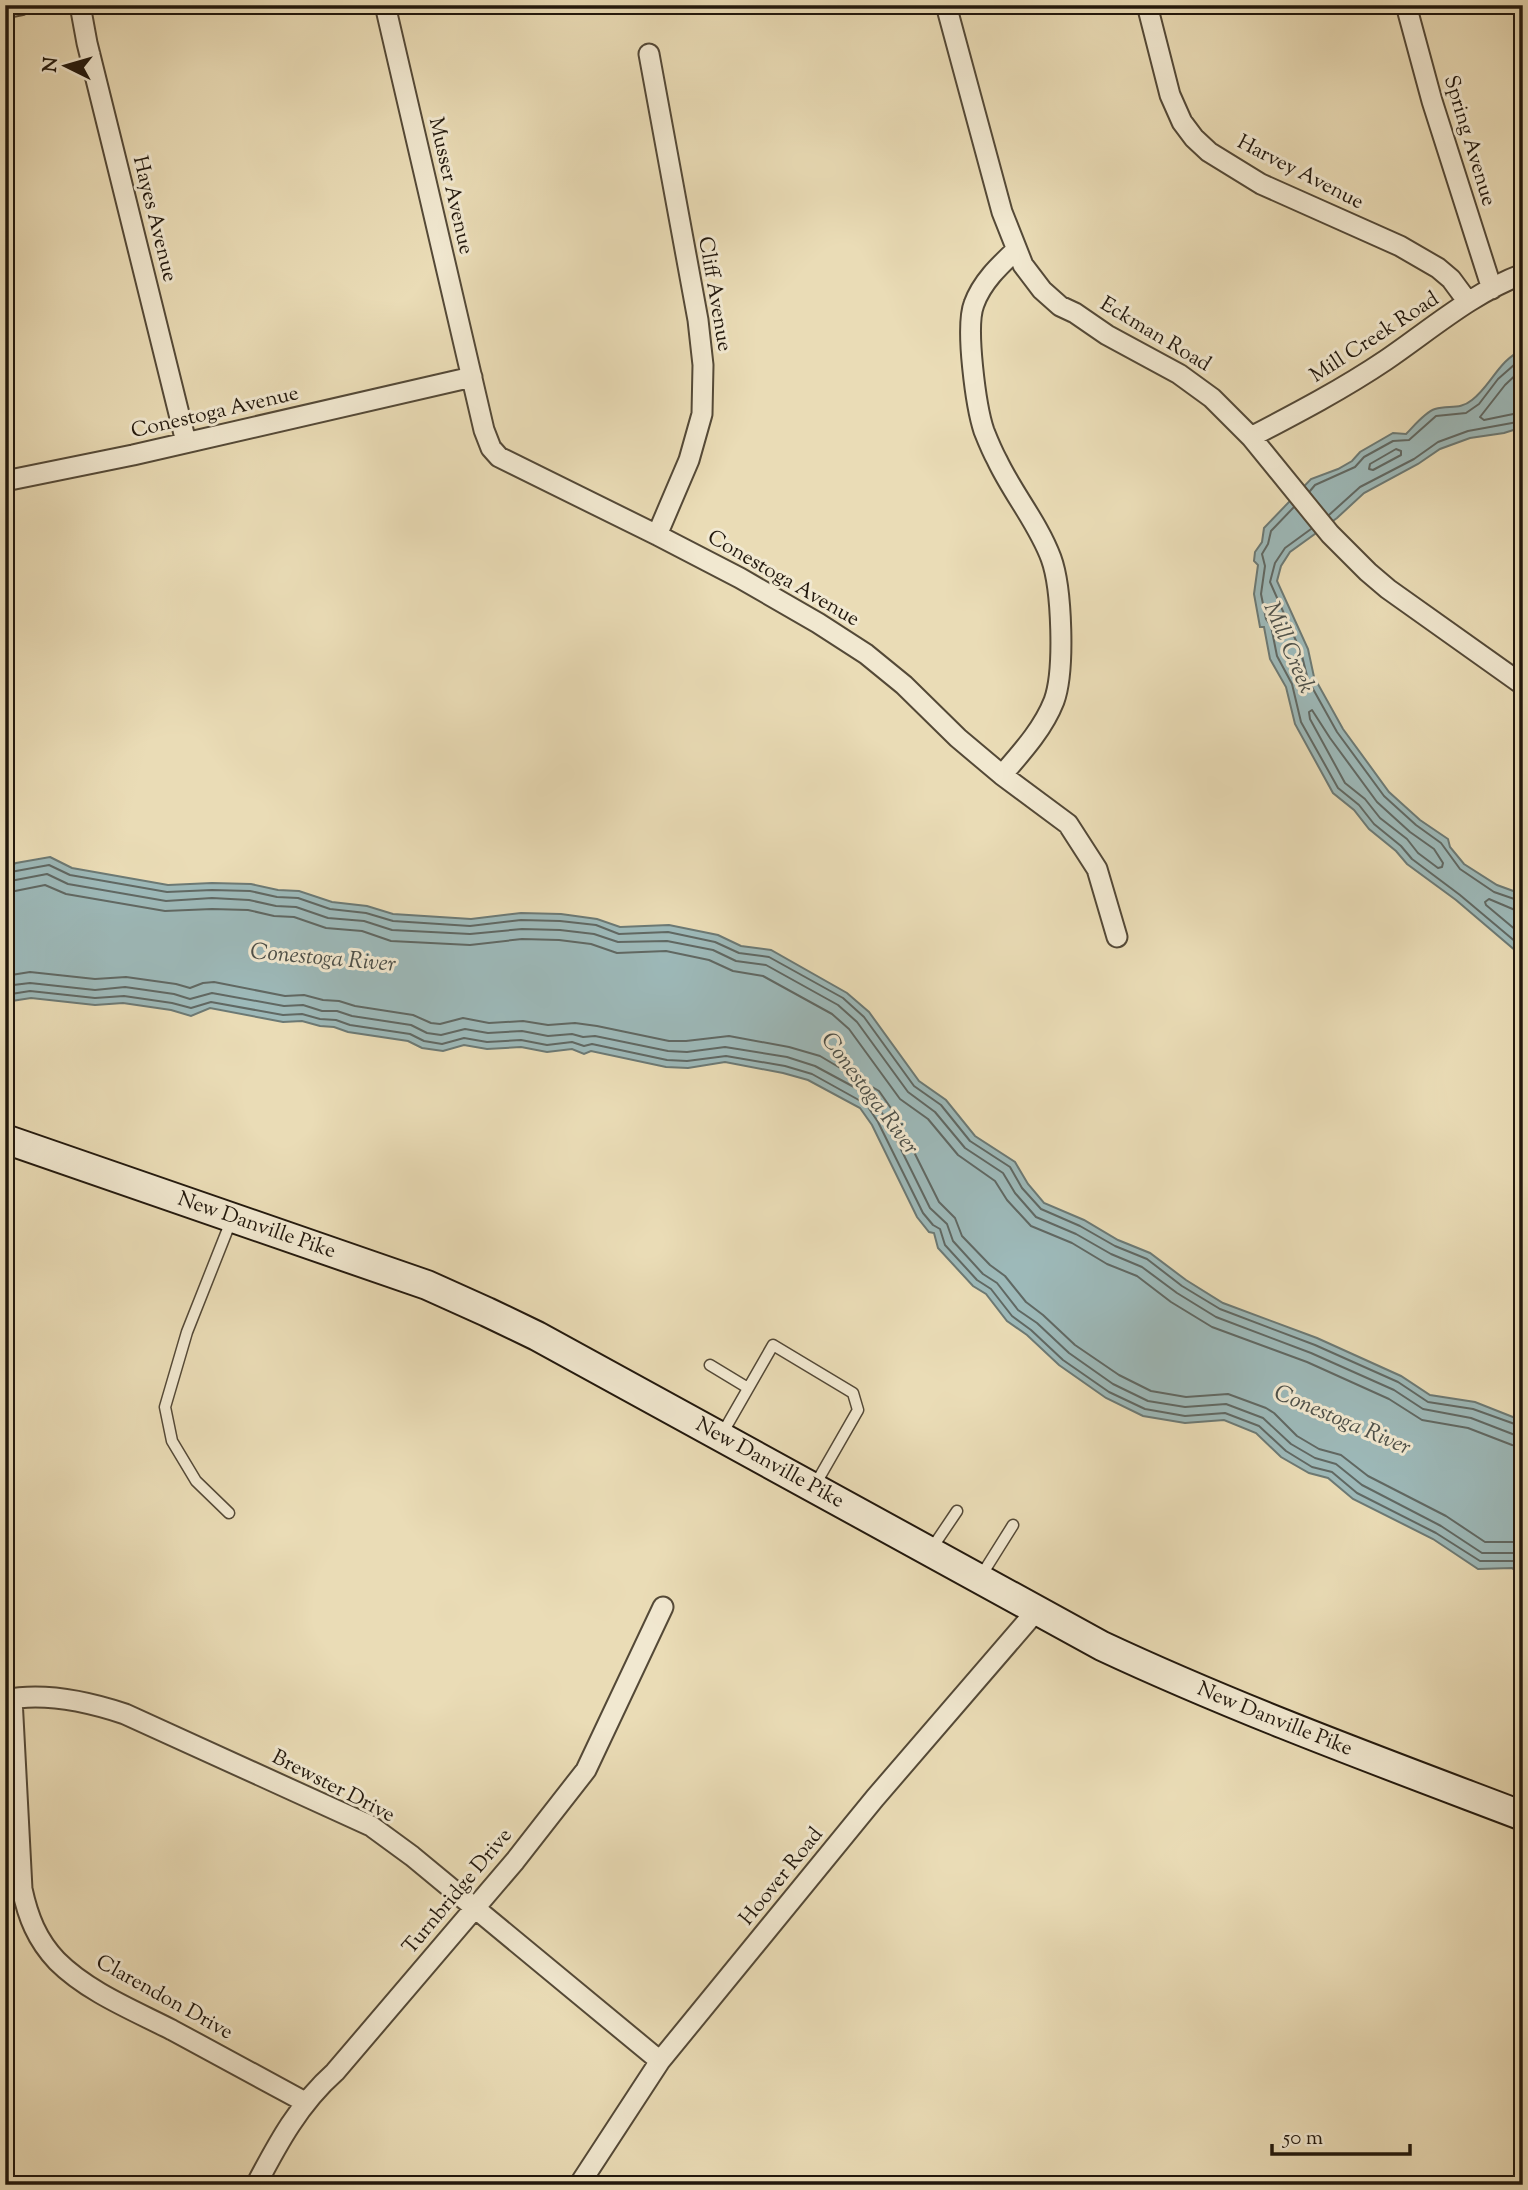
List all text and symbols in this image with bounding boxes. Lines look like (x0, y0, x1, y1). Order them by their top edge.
north arrow (32, 32, 102, 102)
text: N (37, 56, 66, 73)
street label: Spring Avenue (1435, 72, 1503, 210)
street label: Musser Avenue (420, 114, 480, 258)
street label: Harvey Avenue (1231, 128, 1369, 218)
street label: Hayes Avenue (124, 153, 184, 285)
street label: Cliff Avenue (689, 234, 739, 354)
street label: Mill Creek Road (1305, 285, 1446, 391)
street label: Eckman Road (1094, 290, 1216, 380)
street label: Conestoga Avenue (128, 379, 302, 447)
street label: Conestoga Avenue (701, 523, 865, 635)
water label: Mill Creek (1254, 597, 1322, 699)
water label: Conestoga River (249, 936, 397, 982)
water label: Conestoga River (812, 1026, 926, 1162)
street label: New Danville Pike (173, 1185, 339, 1267)
water label: Conestoga River (1268, 1377, 1416, 1465)
street label: New Danville Pike (690, 1411, 849, 1517)
street label: New Danville Pike (1192, 1675, 1357, 1765)
street label: Brewster Drive (266, 1743, 400, 1831)
street label: Hoover Road (733, 1821, 831, 1933)
street label: Turnbridge Drive (396, 1822, 520, 1962)
street label: Clarendon Drive (90, 1948, 238, 2048)
scale bar (1272, 2113, 1411, 2157)
text: 50 m (1282, 2124, 1323, 2154)

